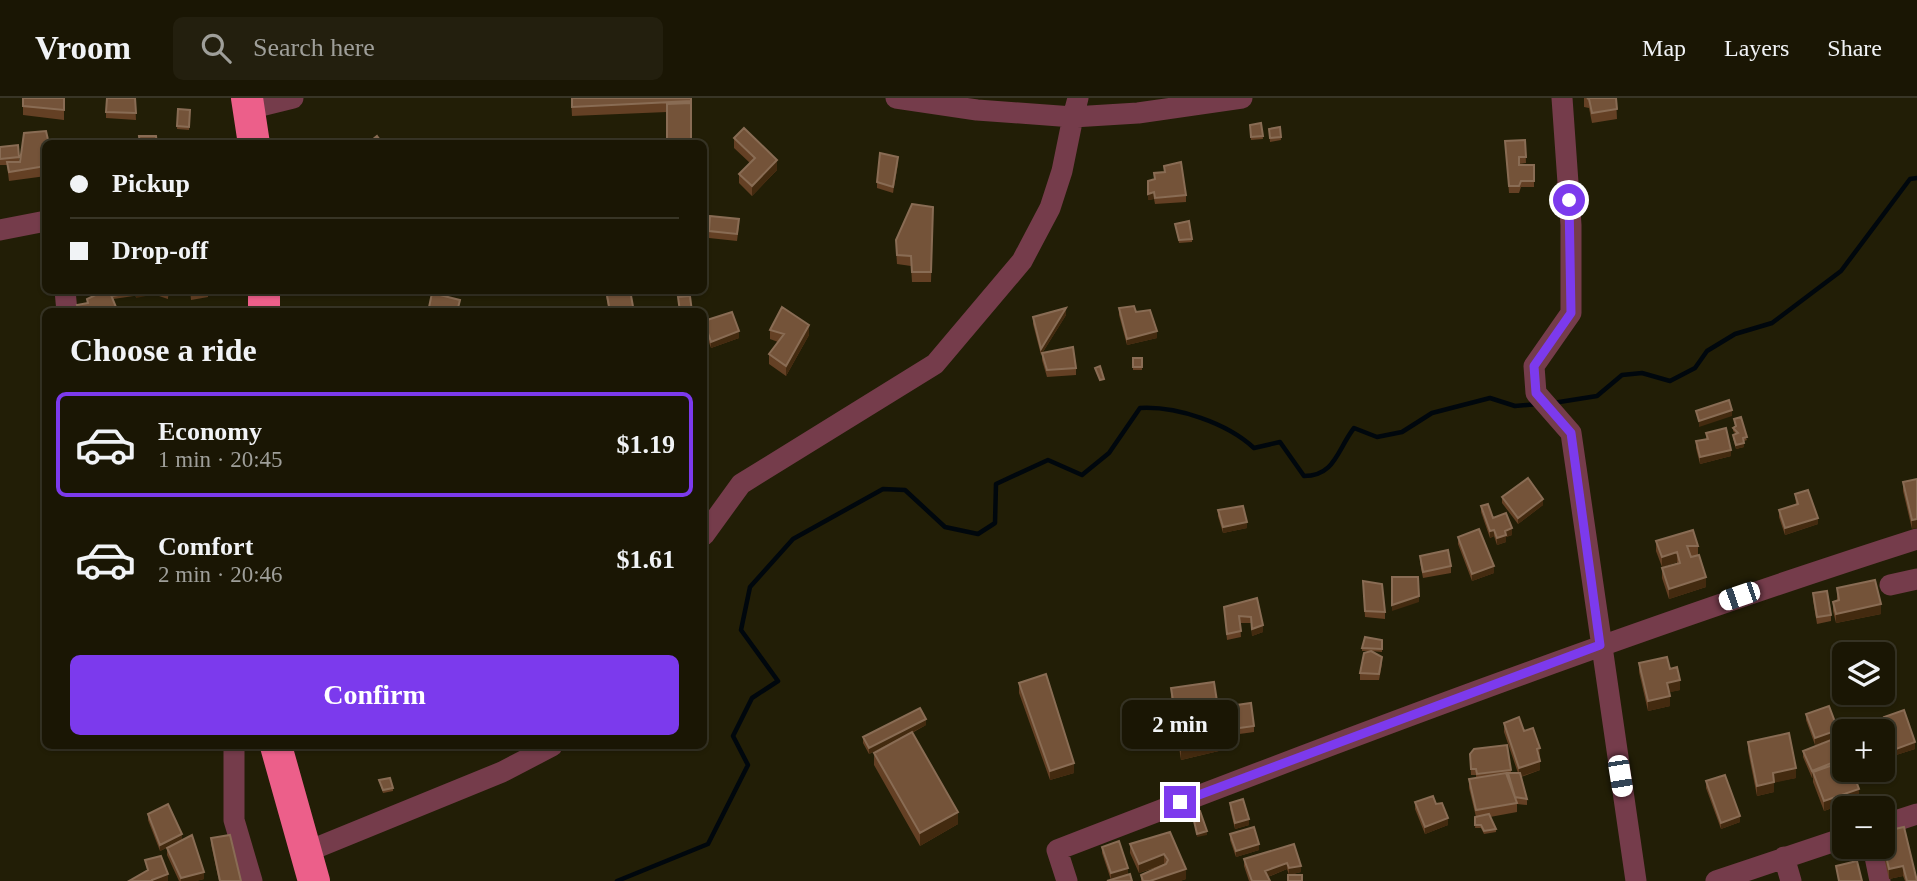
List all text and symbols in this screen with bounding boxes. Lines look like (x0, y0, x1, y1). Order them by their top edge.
search box (173, 17, 663, 80)
icon: search (197, 29, 235, 67)
text: Vroom (35, 30, 131, 66)
text: Search here (253, 33, 375, 62)
text: Map (1642, 35, 1686, 61)
text: Layers (1724, 35, 1789, 61)
text: Share (1827, 35, 1882, 61)
text: Pickup (112, 169, 190, 198)
route start (1553, 184, 1585, 216)
text: Drop-off (112, 236, 208, 265)
text: Choose a ride (70, 332, 257, 368)
icon: car (74, 413, 137, 476)
text: Economy (158, 417, 262, 446)
text: $1.19 (617, 430, 675, 459)
text: 1 min · 20:45 (158, 447, 283, 472)
icon: car (74, 528, 137, 591)
text: Comfort (158, 532, 253, 561)
text: $1.61 (617, 545, 675, 574)
text: 2 min · 20:46 (158, 562, 283, 587)
car (1716, 579, 1763, 613)
map controls (1832, 642, 1895, 859)
button: layers (1832, 642, 1895, 705)
button: Confirm (70, 655, 679, 735)
callout: 2 min (1122, 700, 1238, 750)
text: 2 min (1152, 712, 1208, 737)
button: + (1832, 719, 1895, 782)
car (1607, 754, 1634, 798)
route end (1164, 786, 1196, 818)
button: − (1832, 796, 1895, 859)

